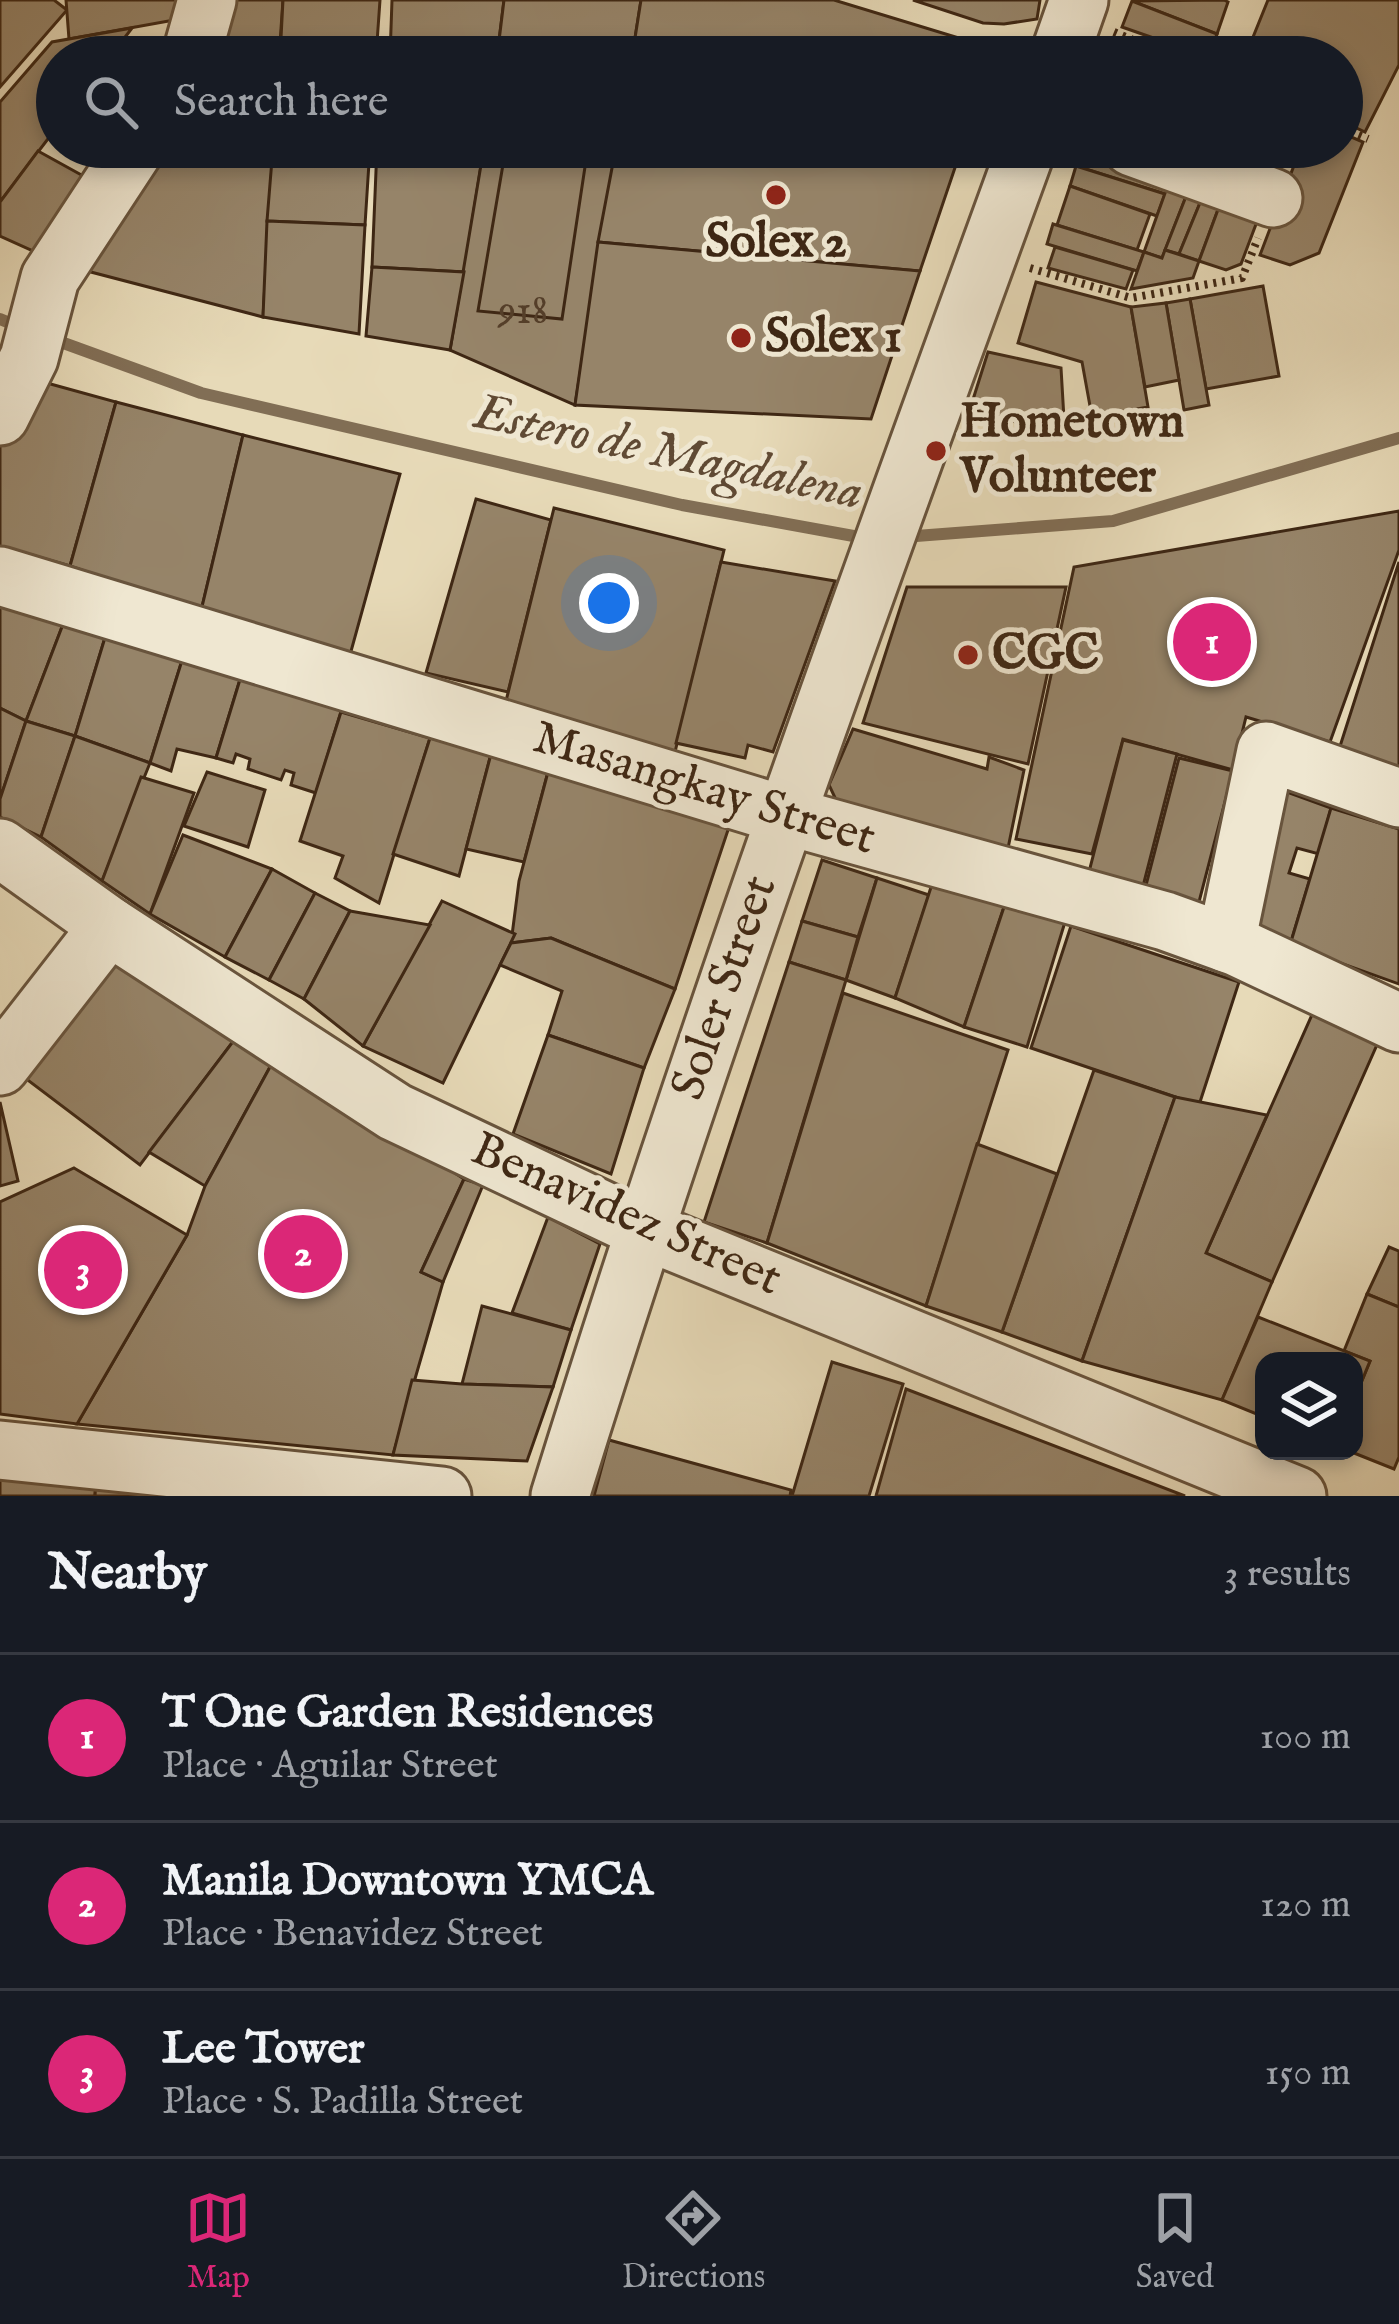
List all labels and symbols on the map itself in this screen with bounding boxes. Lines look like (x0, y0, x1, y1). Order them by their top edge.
marker: Solex 2 (763, 182, 789, 208)
place label: Solex 2 (705, 213, 847, 273)
house number: 918 (497, 285, 548, 338)
place label: Solex 1 (765, 308, 902, 368)
marker: Solex 1 (728, 325, 754, 351)
water label: Estero de Magdalena (467, 381, 868, 527)
place label: Hometown Volunteer (959, 393, 1184, 508)
marker: Hometown Volunteer (923, 438, 949, 464)
your location (579, 573, 639, 633)
pin: 1 (1173, 597, 1251, 687)
place label: CGC (992, 625, 1099, 685)
marker: CGC (955, 642, 981, 668)
street label: Masangkay Street (526, 708, 882, 870)
street label: Soler Street (659, 868, 791, 1108)
street label: Benavidez Street (462, 1120, 790, 1310)
pin: 2 (264, 1209, 342, 1299)
pin: 3 (44, 1225, 122, 1315)

